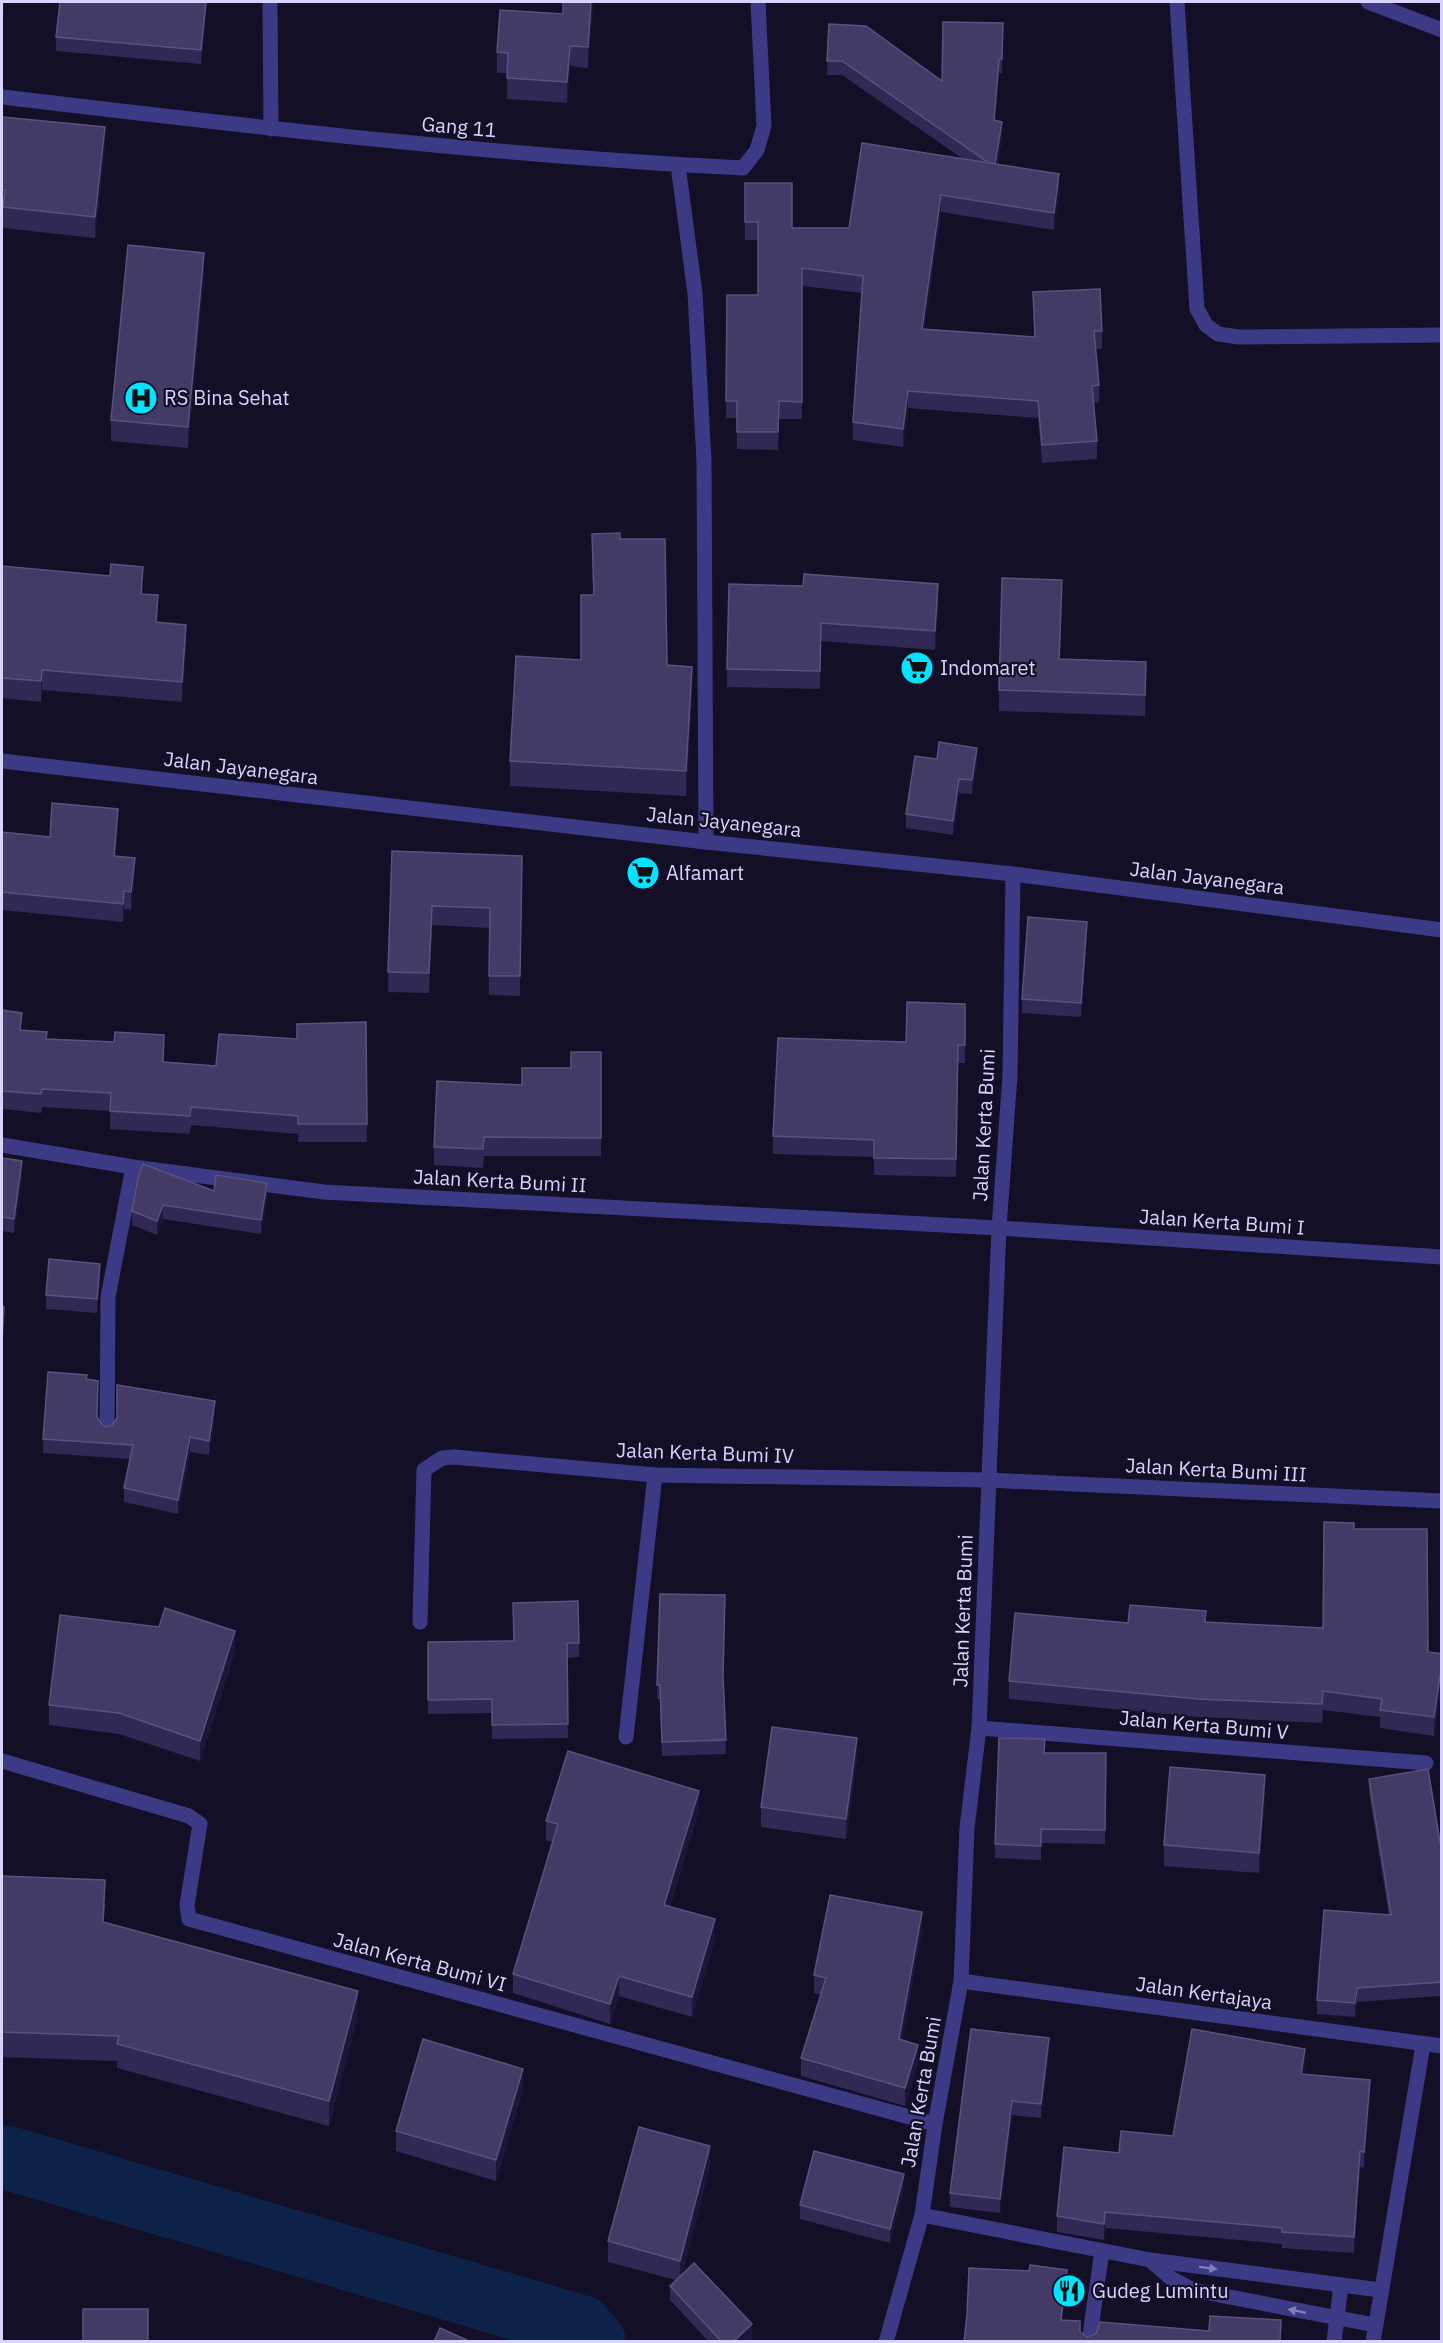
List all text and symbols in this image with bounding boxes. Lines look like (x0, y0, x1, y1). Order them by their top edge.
street label: Gang 11 (420, 110, 498, 143)
hospital icon: RS Bina Sehat (123, 380, 159, 416)
place label: RS Bina Sehat (164, 384, 290, 411)
supermarket icon: Indomaret (899, 650, 935, 686)
place label: Indomaret (940, 654, 1036, 681)
street label: Jalan Jayanegara (162, 745, 320, 790)
street label: Jalan Jayanegara (645, 800, 803, 843)
supermarket icon: Alfamart (625, 855, 661, 891)
street label: Jalan Jayanegara (1128, 855, 1286, 900)
place label: Alfamart (666, 859, 744, 886)
street label: Jalan Kerta Bumi (966, 1048, 1001, 1202)
street label: Jalan Kerta Bumi II (413, 1162, 587, 1199)
street label: Jalan Kerta Bumi I (1138, 1202, 1306, 1241)
street label: Jalan Kerta Bumi IV (616, 1436, 794, 1469)
street label: Jalan Kerta Bumi III (1125, 1451, 1307, 1488)
street label: Jalan Kerta Bumi (946, 1534, 979, 1688)
street label: Jalan Kerta Bumi V (1118, 1704, 1290, 1745)
street label: Jalan Kerta Bumi VI (331, 1925, 510, 1998)
street label: Jalan Kertajaya (1134, 1970, 1274, 2015)
street label: Jalan Kerta Bumi (894, 2014, 947, 2170)
one-way arrow (1199, 2263, 1218, 2272)
restaurant icon: Gudeg Lumintu (1051, 2273, 1087, 2309)
place label: Gudeg Lumintu (1092, 2277, 1229, 2304)
one-way arrow (1287, 2306, 1306, 2315)

